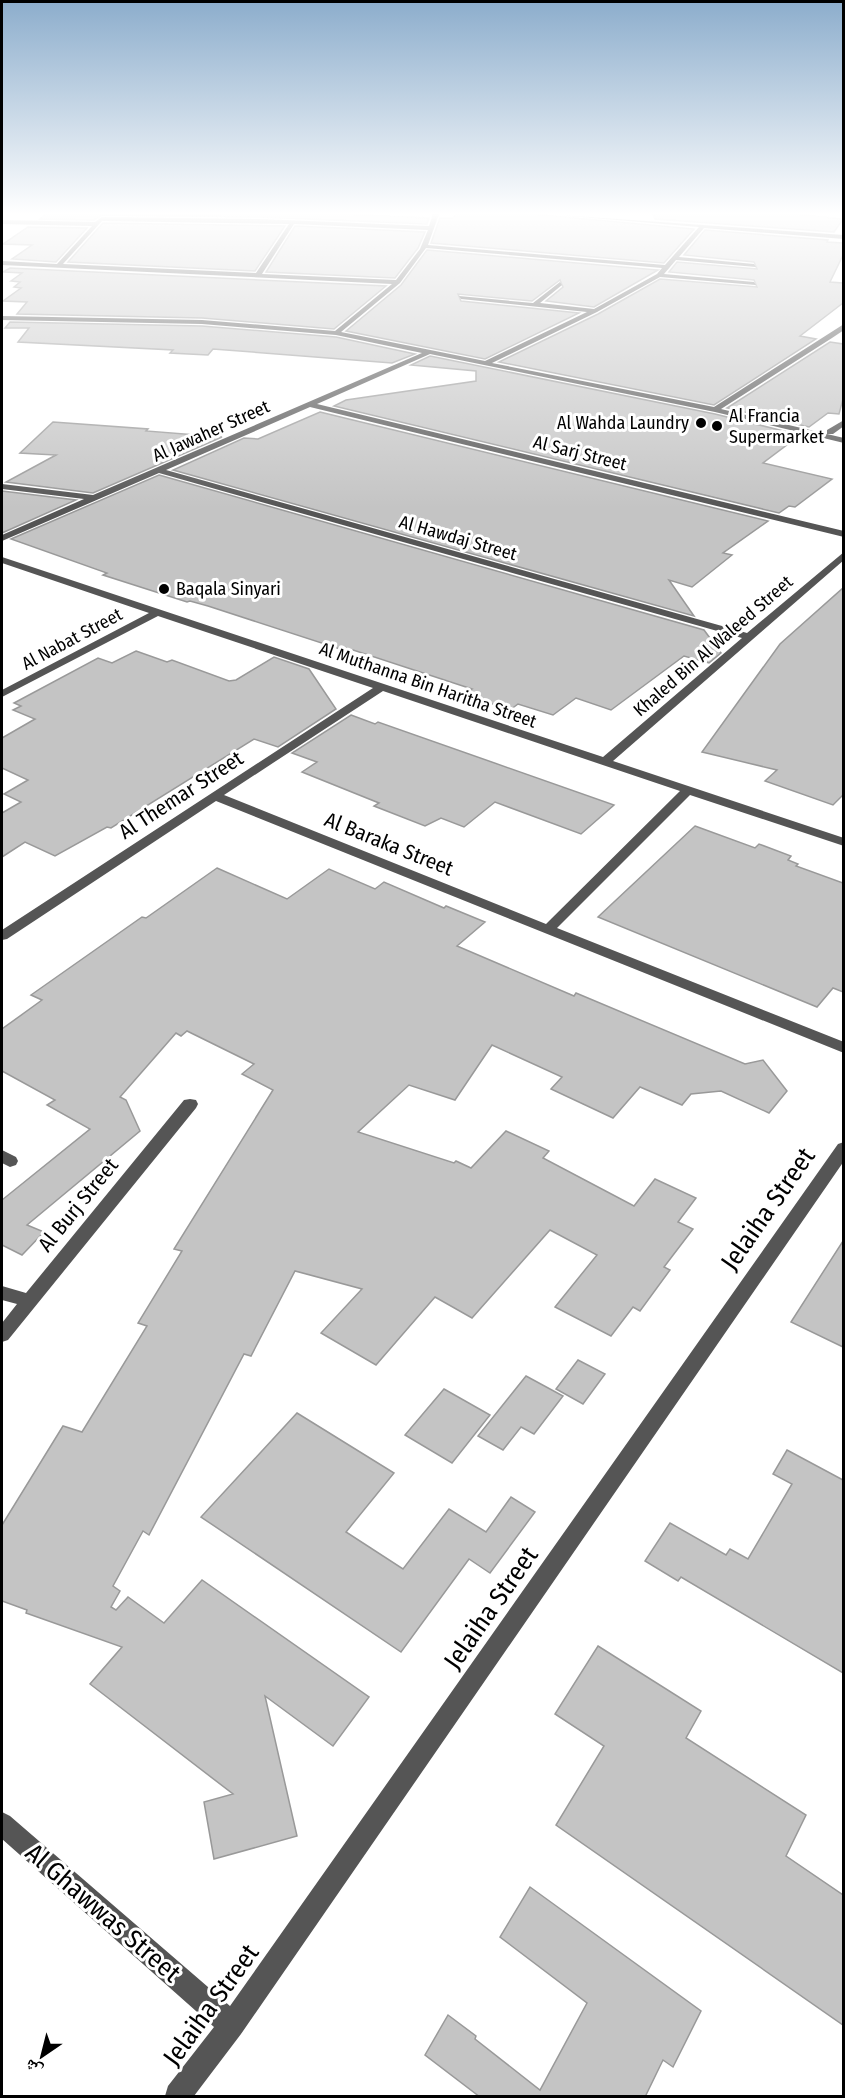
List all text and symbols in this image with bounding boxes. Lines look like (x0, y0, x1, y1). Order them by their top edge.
street label: Al Jawaher Street (149, 395, 273, 467)
place label: Al Francia Supermarket (729, 405, 824, 448)
place label: Al Wahda Laundry (557, 412, 689, 434)
marker: Al Wahda Laundry (694, 416, 708, 430)
marker: Al Francia Supermarket (710, 419, 724, 433)
street label: Al Sarj Street (531, 431, 629, 475)
street label: Al Hawdaj Street (397, 511, 519, 565)
street label: Khaled Bin Al Waleed Street (629, 571, 797, 721)
place label: Baqala Sinyari (176, 578, 281, 600)
marker: Baqala Sinyari (157, 582, 171, 596)
street label: Al Nabat Street (18, 603, 126, 675)
street label: Al Muthanna Bin Haritha Street (317, 637, 540, 733)
street label: Al Themar Street (114, 745, 248, 845)
street label: Al Baraka Street (321, 806, 457, 882)
street label: Jelaiha Street (714, 1141, 822, 1276)
street label: Al Burj Street (32, 1153, 124, 1257)
street label: Jelaiha Street (437, 1540, 545, 1675)
street label: Al Ghawwas Street (19, 1837, 187, 1989)
street label: Jelaiha Street (157, 1938, 266, 2072)
north arrow (12, 2026, 72, 2086)
text: ش (21, 2055, 46, 2081)

